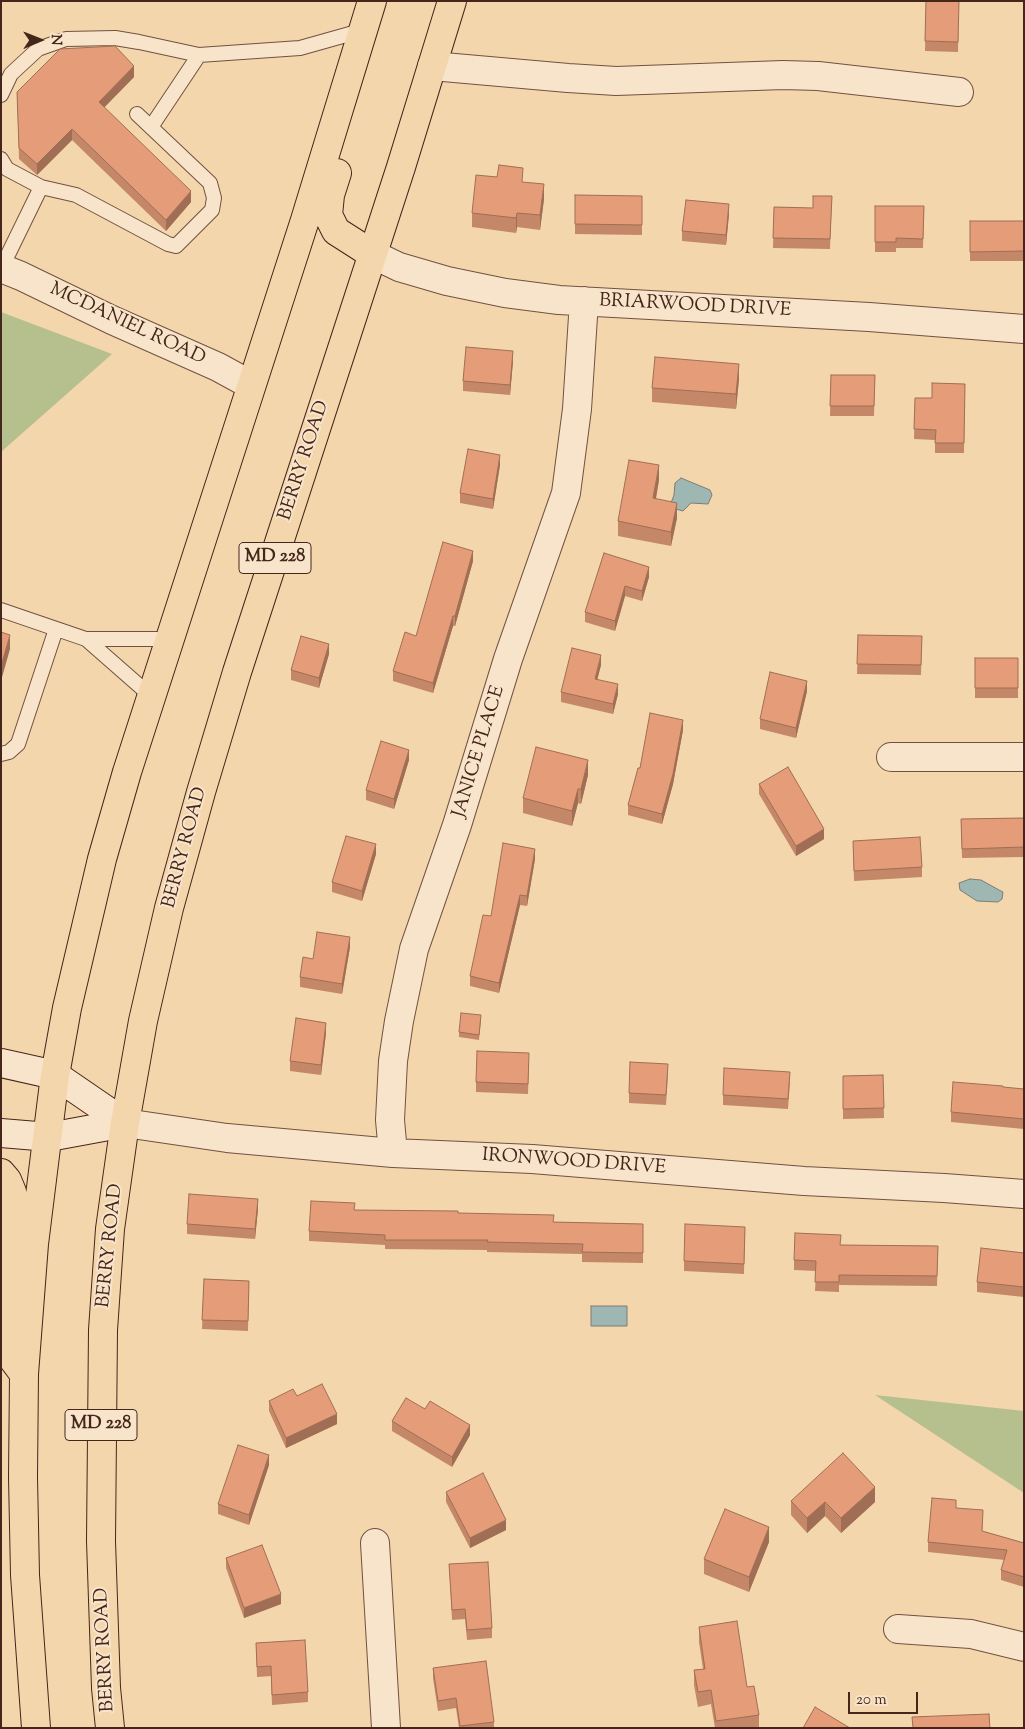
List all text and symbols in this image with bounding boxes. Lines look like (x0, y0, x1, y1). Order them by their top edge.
north arrow (15, 15, 65, 65)
text: N (45, 34, 65, 46)
street label: MCDANIEL ROAD (45, 279, 209, 371)
street label: BRIARWOOD DRIVE (598, 291, 792, 323)
street label: BERRY ROAD (275, 398, 335, 524)
road number: MD 228 (239, 542, 311, 574)
street label: JANICE PLACE (449, 683, 511, 821)
street label: BERRY ROAD (159, 785, 213, 911)
street label: IRONWOOD DRIVE (481, 1145, 667, 1181)
street label: BERRY ROAD (93, 1183, 129, 1309)
road number: MD 228 (65, 1410, 137, 1440)
street label: BERRY ROAD (91, 1587, 121, 1713)
scale bar (850, 1682, 920, 1714)
text: 20 m (856, 1690, 887, 1711)

